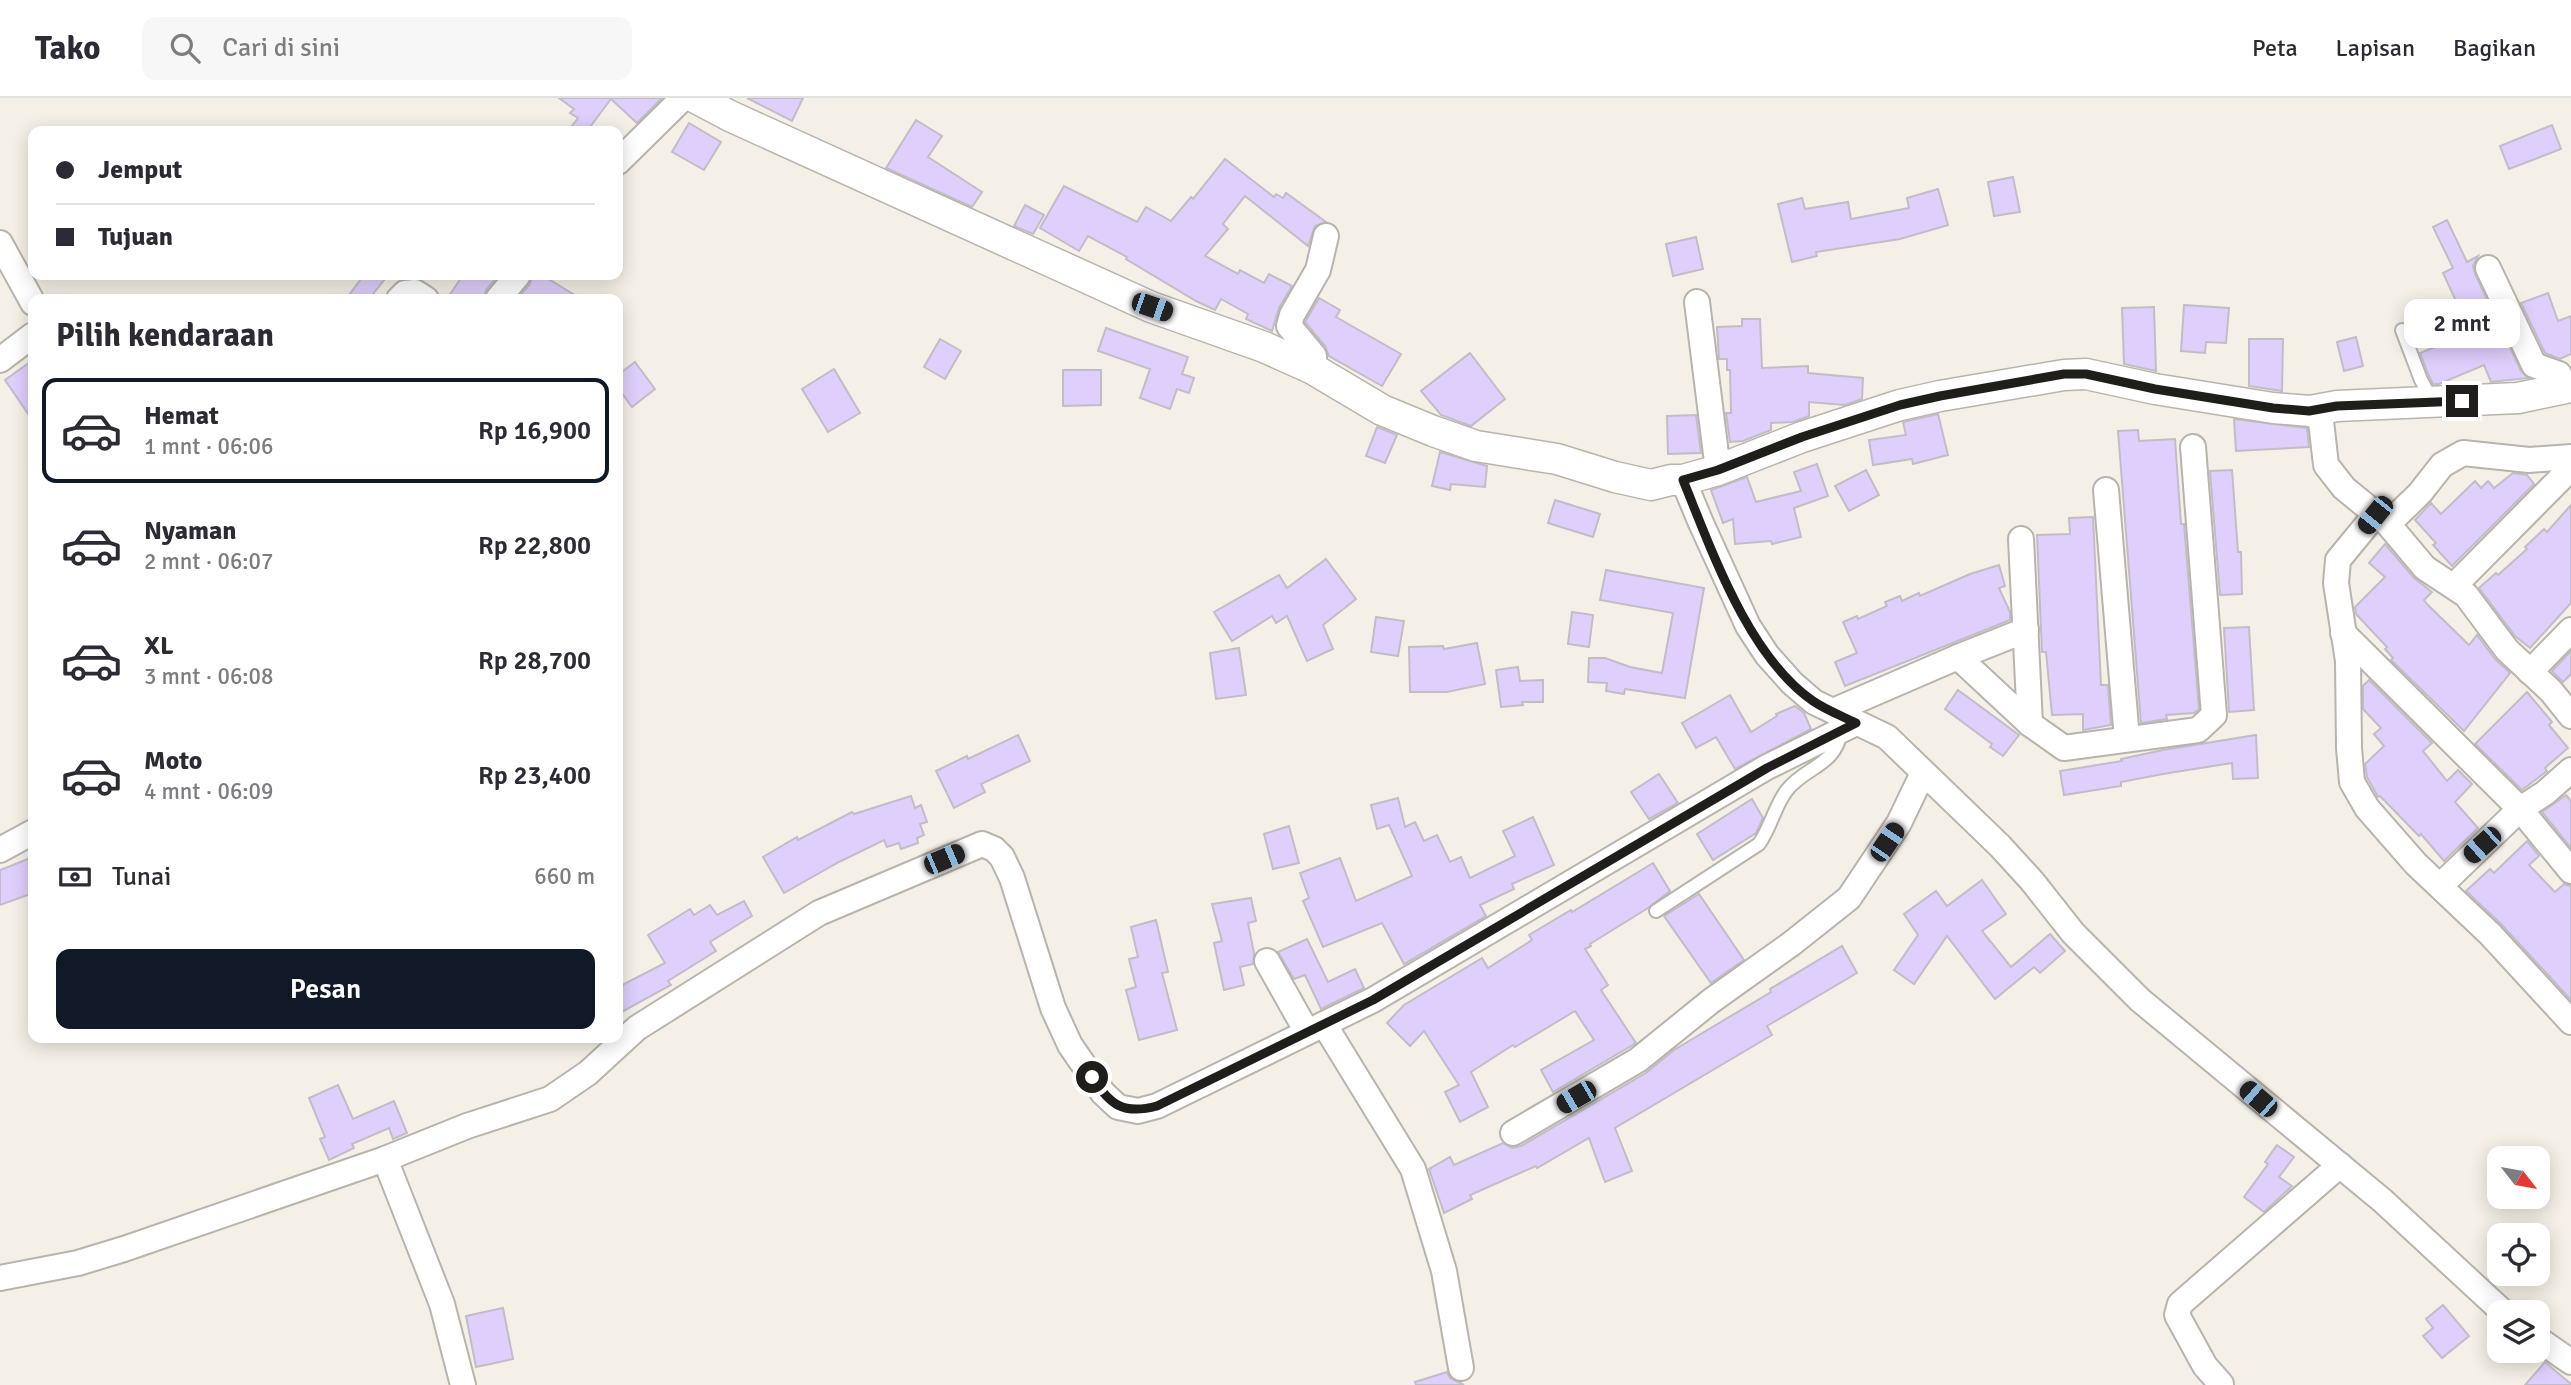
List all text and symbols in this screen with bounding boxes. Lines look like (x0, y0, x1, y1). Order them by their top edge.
search box (142, 17, 632, 80)
text: Tako (35, 28, 100, 69)
icon: search (166, 29, 204, 67)
text: Cari di sini (222, 32, 340, 64)
text: Peta (2252, 33, 2298, 63)
text: Lapisan (2336, 33, 2415, 63)
text: Bagikan (2453, 33, 2536, 63)
text: Jemput (98, 154, 182, 186)
text: Tujuan (98, 221, 173, 253)
car (1129, 290, 1176, 324)
callout: 2 mnt (2404, 300, 2520, 348)
text: 2 mnt (2434, 309, 2490, 338)
text: Pilih kendaraan (56, 316, 274, 355)
route end (2446, 385, 2478, 417)
icon: car (60, 399, 123, 462)
text: Hemat (144, 400, 219, 432)
text: Rp 16,900 (478, 415, 591, 447)
text: 1 mnt · 06:06 (144, 432, 273, 461)
car (2354, 492, 2397, 538)
icon: car (60, 514, 123, 577)
text: Nyaman (144, 515, 237, 547)
text: Rp 22,800 (478, 530, 591, 562)
text: 2 mnt · 06:07 (144, 547, 273, 576)
icon: car (60, 629, 123, 692)
text: XL (144, 630, 174, 662)
text: Rp 28,700 (478, 645, 591, 677)
text: 3 mnt · 06:08 (144, 662, 273, 691)
icon: car (60, 744, 123, 807)
text: Moto (144, 745, 202, 777)
text: Rp 23,400 (478, 760, 591, 792)
text: 4 mnt · 06:09 (144, 777, 273, 806)
car (1867, 819, 1908, 865)
car (2460, 823, 2505, 867)
car (921, 841, 968, 877)
icon: cash (56, 858, 94, 896)
text: Tunai (112, 861, 171, 893)
text: 660 m (534, 862, 595, 891)
button: Pesan (56, 949, 595, 1029)
route start (1076, 1061, 1108, 1093)
car (1553, 1077, 1600, 1117)
car (2236, 1077, 2281, 1121)
north arrow (2487, 1146, 2550, 1209)
map controls (2487, 1146, 2550, 1363)
button: locate (2487, 1223, 2550, 1286)
button: layers (2487, 1300, 2550, 1363)

